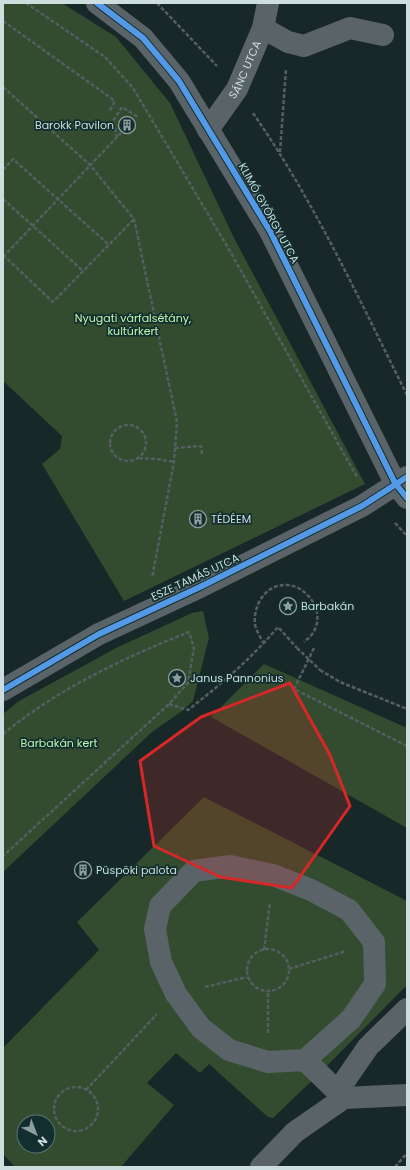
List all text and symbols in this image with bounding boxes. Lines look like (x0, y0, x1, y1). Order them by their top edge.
street label: SÁNC UTCA (224, 38, 265, 102)
building icon: Barokk Pavilon (117, 115, 137, 135)
place label: Barokk Pavilon (35, 117, 114, 133)
street label: KLIMÓ GYÖRGY UTCA (235, 160, 304, 267)
park label: Nyugati várfalsétány, kultúrkert (75, 310, 191, 339)
building icon: TÉDÉEM (188, 509, 208, 529)
place label: TÉDÉEM (211, 511, 251, 527)
street label: ESZE TAMÁS UTCA (148, 549, 242, 604)
place icon: Barbakán (278, 596, 298, 616)
place label: Barbakán (301, 598, 354, 614)
place icon: Janus Pannonius (167, 668, 187, 688)
place label: Janus Pannonius (190, 670, 284, 686)
park label: Barbakán kert (21, 735, 97, 751)
building icon: Püspöki palota (73, 860, 93, 880)
place label: Püspöki palota (96, 862, 177, 878)
north arrow (16, 1114, 56, 1154)
text: N (34, 1133, 51, 1150)

